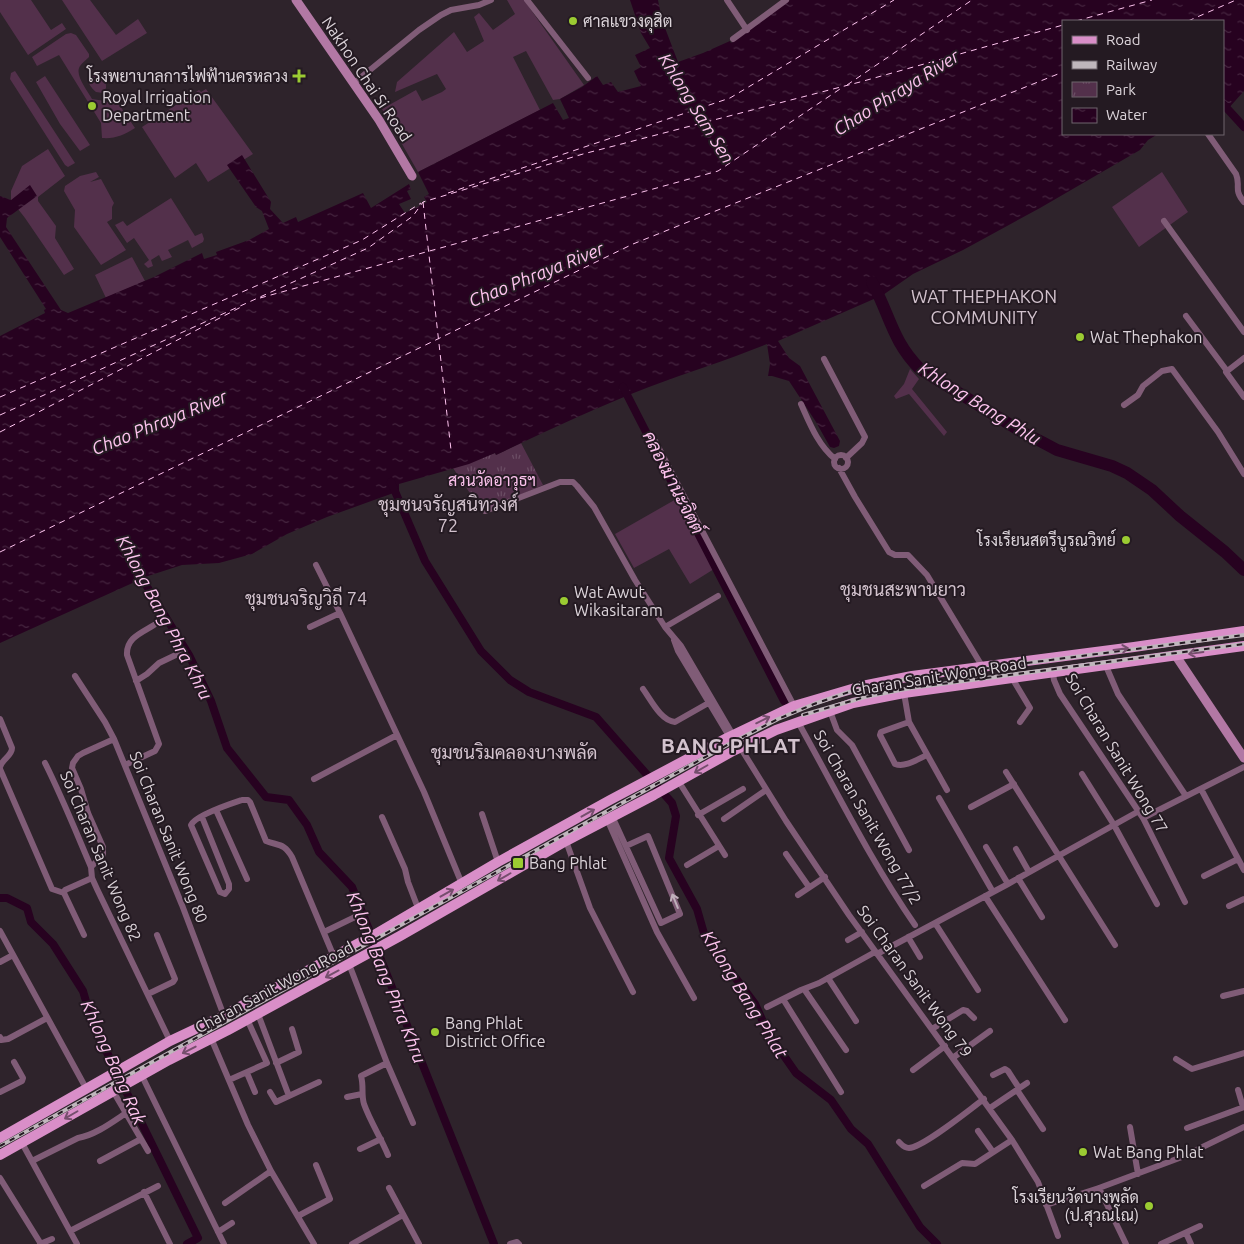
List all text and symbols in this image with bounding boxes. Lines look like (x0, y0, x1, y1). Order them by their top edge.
place label: ศาลแขวงดุสิต (583, 12, 672, 33)
street label: Nakhon Chai Si Road (319, 13, 415, 145)
marker: ศาลแขวงดุสิต (567, 15, 579, 27)
legend (1062, 20, 1224, 135)
text: Road (1106, 31, 1141, 48)
water label: Chao Phraya River (830, 45, 963, 139)
water label: Khlong Sam Sen (655, 49, 739, 167)
text: Railway (1106, 56, 1157, 73)
place label: โรงพยาบาลการไฟฟ้านครหลวง (86, 65, 288, 85)
marker: โรงพยาบาลการไฟฟ้านครหลวง (292, 69, 306, 83)
text: Park (1106, 81, 1136, 98)
place label: Royal Irrigation Department (102, 88, 211, 124)
marker: Royal Irrigation Department (86, 100, 98, 112)
text: Water (1106, 106, 1147, 123)
water label: Chao Phraya River (465, 237, 608, 310)
district label: WAT THEPHAKON COMMUNITY (911, 286, 1057, 327)
place label: Wat Thephakon (1090, 328, 1203, 346)
marker: Wat Thephakon (1074, 331, 1086, 343)
water label: Khlong Bang Phlu (915, 357, 1045, 449)
water label: Chao Phraya River (88, 385, 231, 458)
water label: คลองมานะจิตต์ (639, 426, 712, 539)
park label: สวนวัดอาวุธฯ (448, 470, 536, 492)
district label: ชุมชนจรัญสนิทวงศ์ 72 (378, 492, 518, 535)
place label: โรงเรียนสตรีบูรณวิทย์ (976, 528, 1116, 552)
water label: Khlong Bang Phra Khru (113, 531, 217, 703)
marker: โรงเรียนสตรีบูรณวิทย์ (1120, 534, 1132, 546)
district label: ชุมชนสะพานยาว (840, 579, 966, 602)
place label: Wat Awut Wikasitaram (574, 583, 663, 619)
district label: ชุมชนจริญวิถี 74 (245, 586, 367, 611)
marker: Wat Awut Wikasitaram (558, 595, 570, 607)
one-way arrow (1113, 644, 1129, 654)
one-way arrow (1188, 648, 1204, 658)
street label: Charan Sanit Wong Road (850, 653, 1028, 699)
street label: Soi Charan Sanit Wong 77 (1062, 670, 1172, 836)
one-way arrow (755, 715, 770, 724)
street label: Soi Charan Sanit Wong 77/2 (811, 727, 925, 907)
district label: BANG PHLAT (661, 733, 801, 757)
district label: ชุมชนริมคลองบางพลัด (431, 742, 597, 765)
street label: Soi Charan Sanit Wong 80 (126, 749, 212, 925)
one-way arrow (694, 765, 709, 774)
street label: Soi Charan Sanit Wong 82 (57, 768, 145, 944)
one-way arrow (580, 808, 595, 817)
place label: Bang Phlat (529, 854, 608, 872)
marker: Bang Phlat (511, 856, 525, 870)
one-way arrow (496, 872, 511, 882)
water label: Khlong Bang Phra Khru (343, 888, 431, 1066)
one-way arrow (439, 888, 454, 898)
one-way arrow (669, 894, 679, 909)
street label: Soi Charan Sanit Wong 79 (854, 902, 976, 1060)
water label: Khlong Bang Phlat (698, 926, 793, 1062)
street label: Charan Sanit Wong Road (192, 938, 356, 1036)
one-way arrow (325, 970, 340, 979)
water label: Khlong Bang Rak (78, 997, 151, 1128)
place label: Bang Phlat District Office (445, 1014, 545, 1050)
marker: Bang Phlat District Office (429, 1026, 441, 1038)
one-way arrow (181, 1045, 196, 1055)
one-way arrow (65, 1111, 79, 1121)
place label: Wat Bang Phlat (1093, 1143, 1204, 1161)
marker: Wat Bang Phlat (1077, 1146, 1089, 1158)
place label: โรงเรียนวัดบางพลัด (ป.สุวณโณ) (1012, 1186, 1139, 1227)
marker: โรงเรียนวัดบางพลัด (ป.สุวณโณ) (1143, 1200, 1155, 1212)

